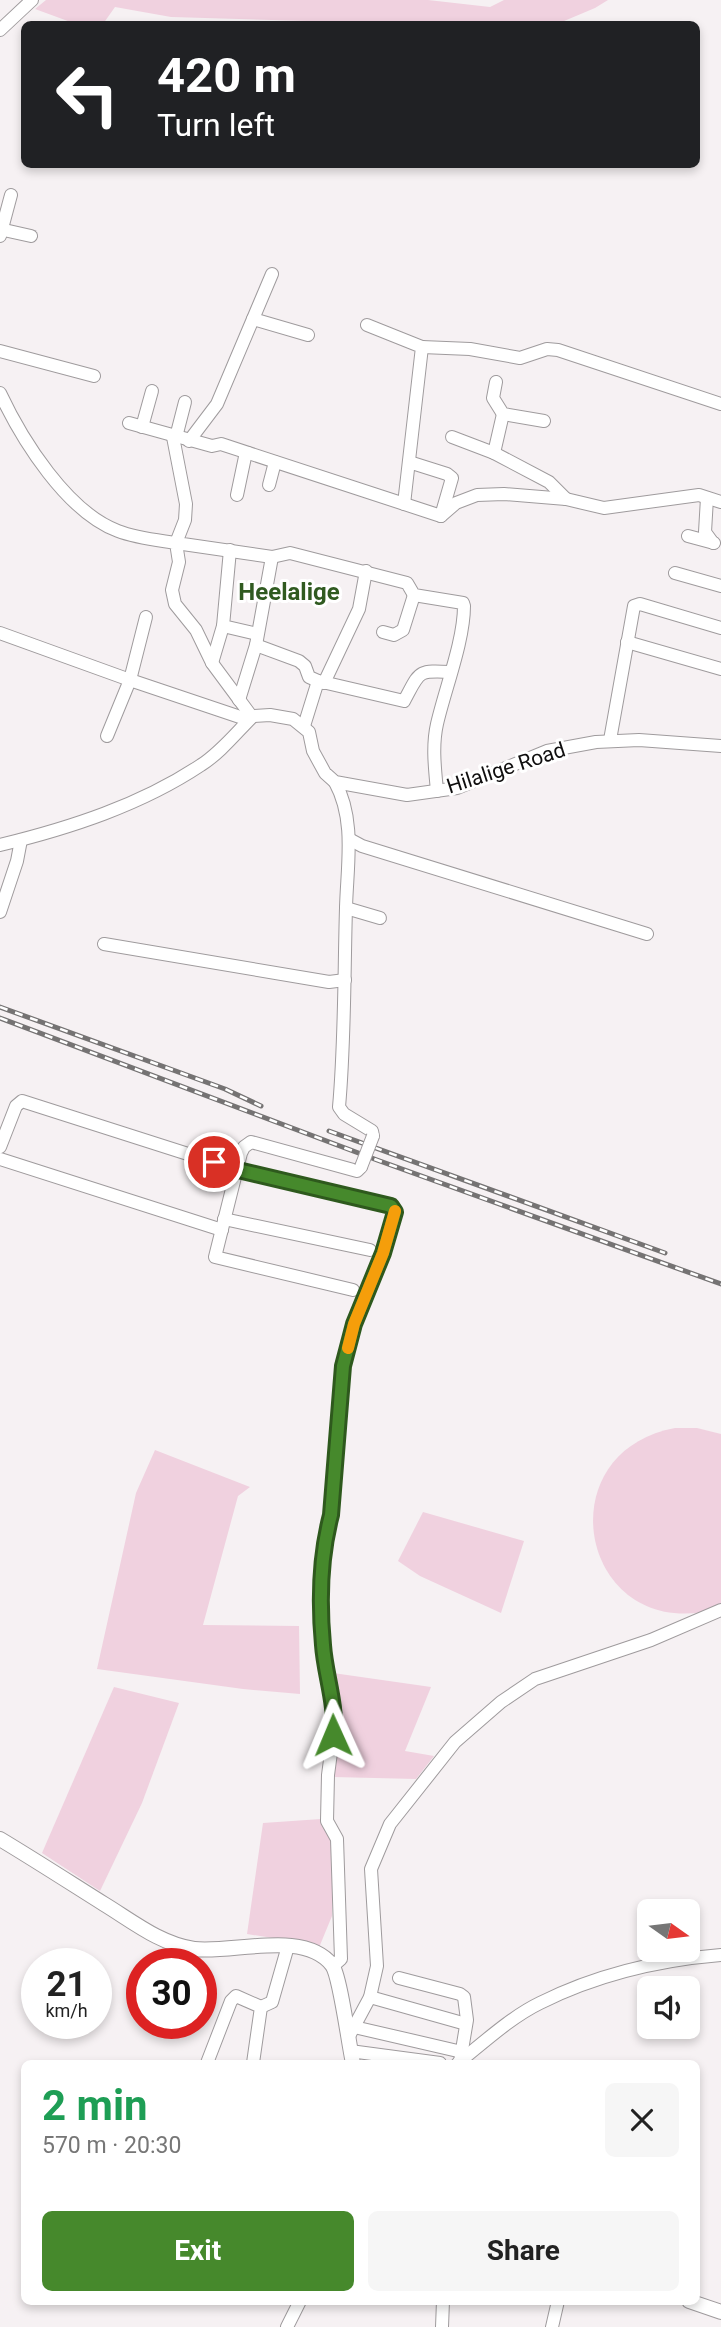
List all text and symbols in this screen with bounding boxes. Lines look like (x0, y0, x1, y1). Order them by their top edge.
text: 420 m (157, 47, 296, 104)
icon: left (42, 49, 133, 140)
text: Turn left (157, 106, 275, 144)
district label: Heelalige (238, 578, 340, 606)
street label: Hilalige Road (444, 738, 568, 798)
pin (184, 1132, 244, 1192)
icon: arrive (195, 1143, 233, 1181)
position arrow (296, 1698, 370, 1772)
north arrow (637, 1899, 700, 1962)
map controls (637, 1899, 700, 2039)
speed limit sign: 30 (126, 1948, 217, 2039)
text: 21 (46, 1964, 87, 2005)
button: sound (637, 1976, 700, 2039)
text: km/h (45, 2000, 88, 2021)
text: 2 min (42, 2081, 148, 2130)
button: close (605, 2083, 679, 2157)
text: 570 m · 20:30 (42, 2132, 181, 2159)
button: Exit (42, 2211, 354, 2291)
button: Share (368, 2211, 679, 2291)

